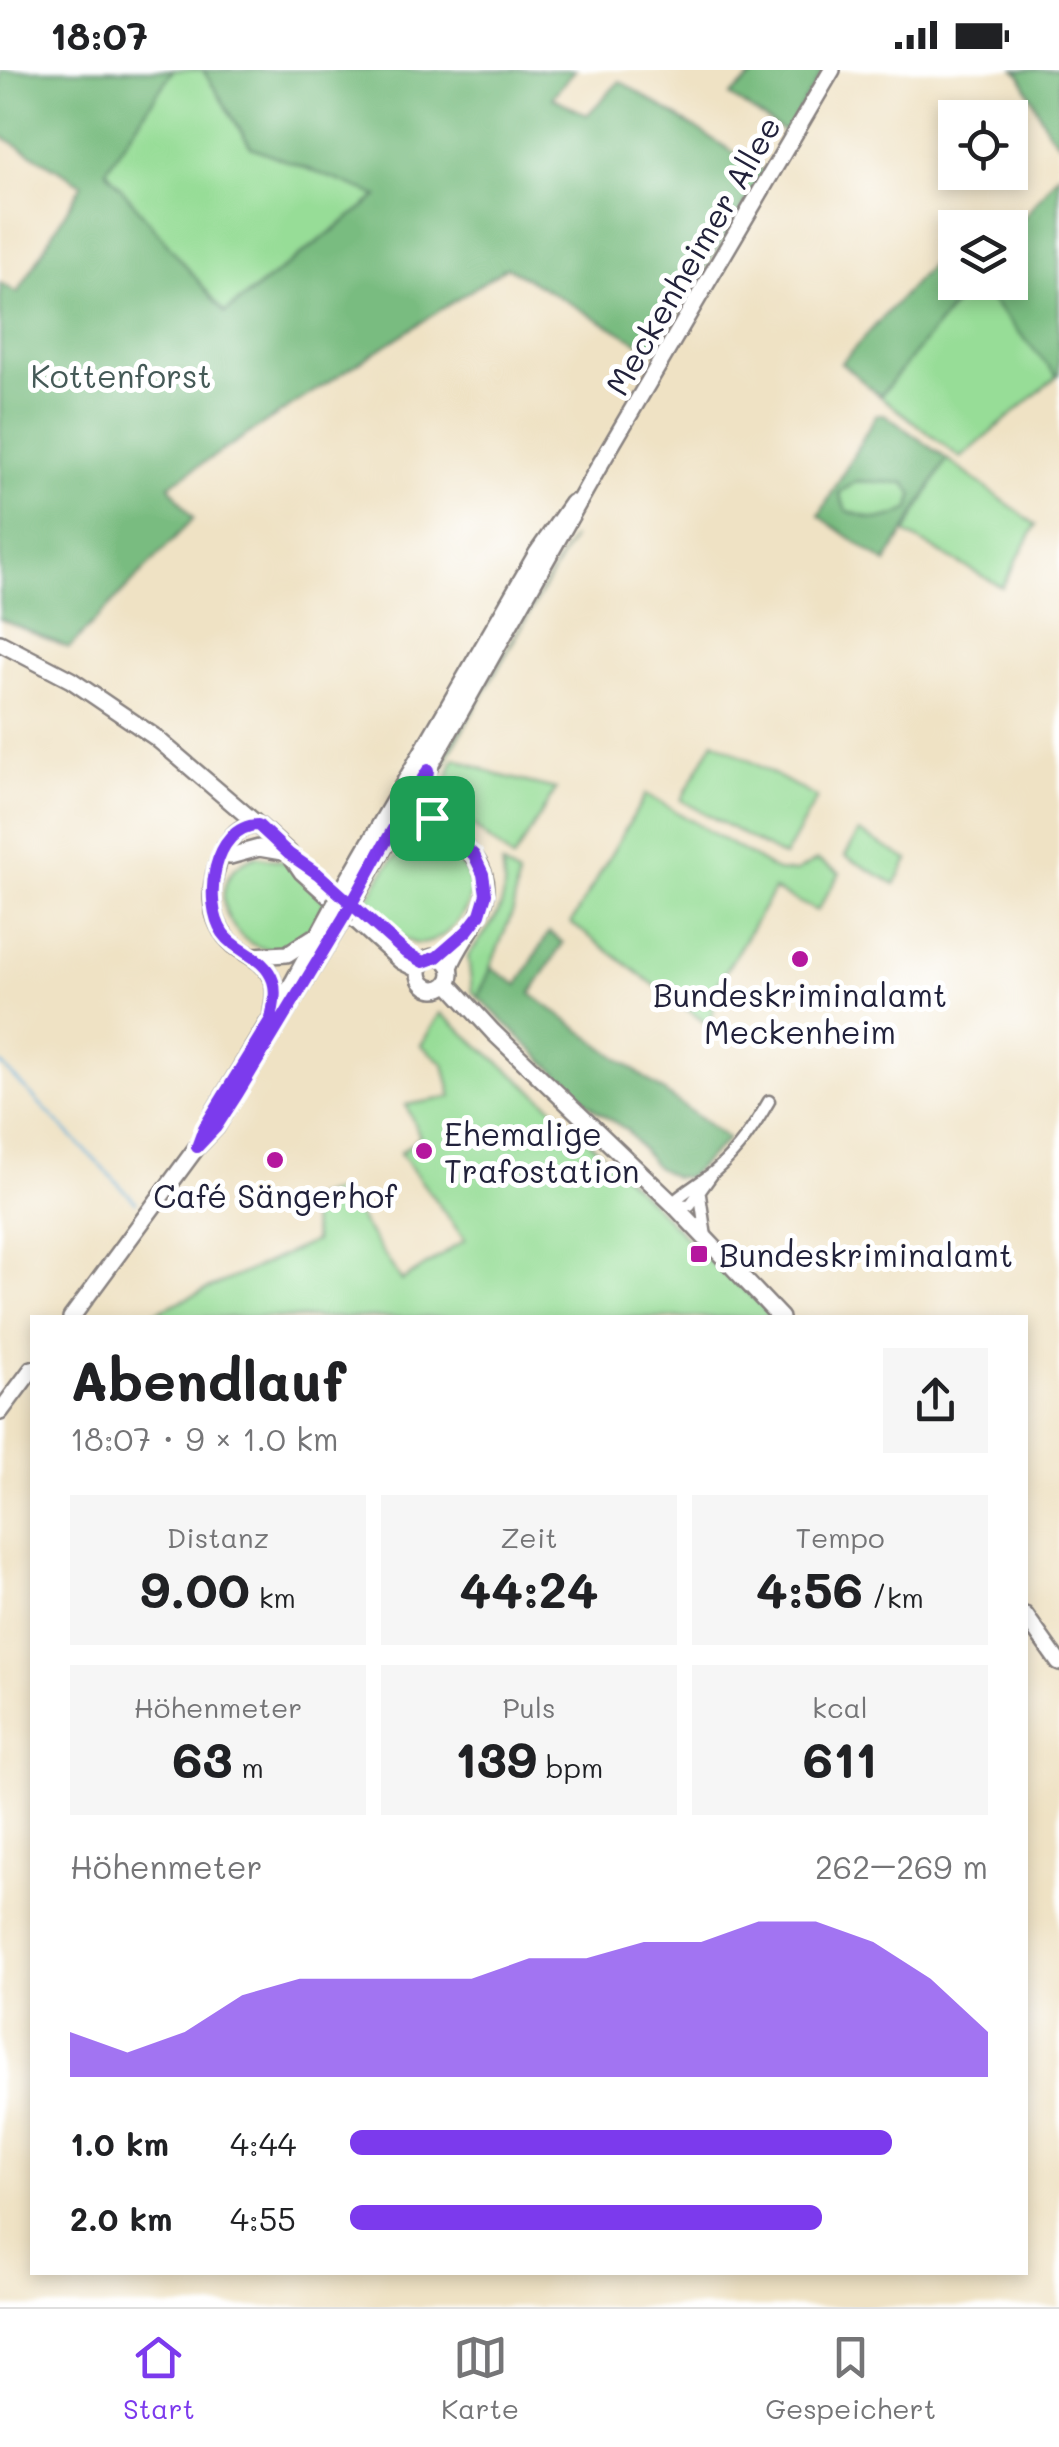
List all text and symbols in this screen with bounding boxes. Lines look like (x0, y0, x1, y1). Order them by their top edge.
text: 18:07 (50, 10, 148, 60)
map controls (938, 100, 1028, 300)
button: locate (938, 100, 1028, 190)
street label: Meckenheimer Allee (595, 108, 789, 402)
button: layers (938, 210, 1028, 300)
park label: Kottenforst (30, 354, 212, 396)
pin (390, 776, 475, 861)
icon: arrive (405, 791, 460, 846)
marker: Bundeskriminalamt Meckenheim (789, 948, 811, 970)
place label: Bundeskriminalamt Meckenheim (653, 973, 947, 1052)
place label: Ehemalige Trafostation (444, 1112, 639, 1191)
marker: Ehemalige Trafostation (413, 1140, 435, 1162)
marker: Café Sängerhof (264, 1149, 286, 1171)
place label: Café Sängerhof (153, 1174, 397, 1216)
place label: Bundeskriminalamt (719, 1233, 1013, 1275)
marker: Bundeskriminalamt (688, 1243, 710, 1265)
text: Abendlauf (70, 1343, 346, 1415)
button: share (883, 1348, 988, 1453)
text: 18:07 · 9 × 1.0 km (70, 1417, 338, 1459)
text: Distanz (167, 1519, 269, 1555)
text: Zeit (500, 1519, 558, 1555)
text: Tempo (795, 1519, 885, 1555)
text: 9.00 (140, 1555, 250, 1621)
text: 44:24 (460, 1555, 598, 1621)
text: 4:56 (756, 1555, 863, 1621)
text: km (250, 1579, 296, 1615)
text: /km (863, 1579, 924, 1615)
text: Höhenmeter (134, 1689, 302, 1725)
text: Puls (502, 1689, 556, 1725)
text: kcal (812, 1689, 868, 1725)
text: 63 (172, 1725, 232, 1791)
text: 139 (455, 1725, 537, 1791)
text: 611 (803, 1725, 877, 1791)
text: m (232, 1749, 264, 1785)
text: bpm (537, 1749, 603, 1785)
text: Höhenmeter (70, 1845, 263, 1887)
text: 262–269 m (815, 1845, 988, 1887)
text: 1.0 km (70, 2122, 169, 2164)
text: 4:44 (230, 2122, 296, 2164)
text: 2.0 km (70, 2197, 173, 2239)
text: 4:55 (230, 2197, 296, 2239)
tab: Start (123, 2330, 195, 2426)
tab: Karte (441, 2330, 519, 2426)
tab: Gespeichert (765, 2330, 936, 2426)

